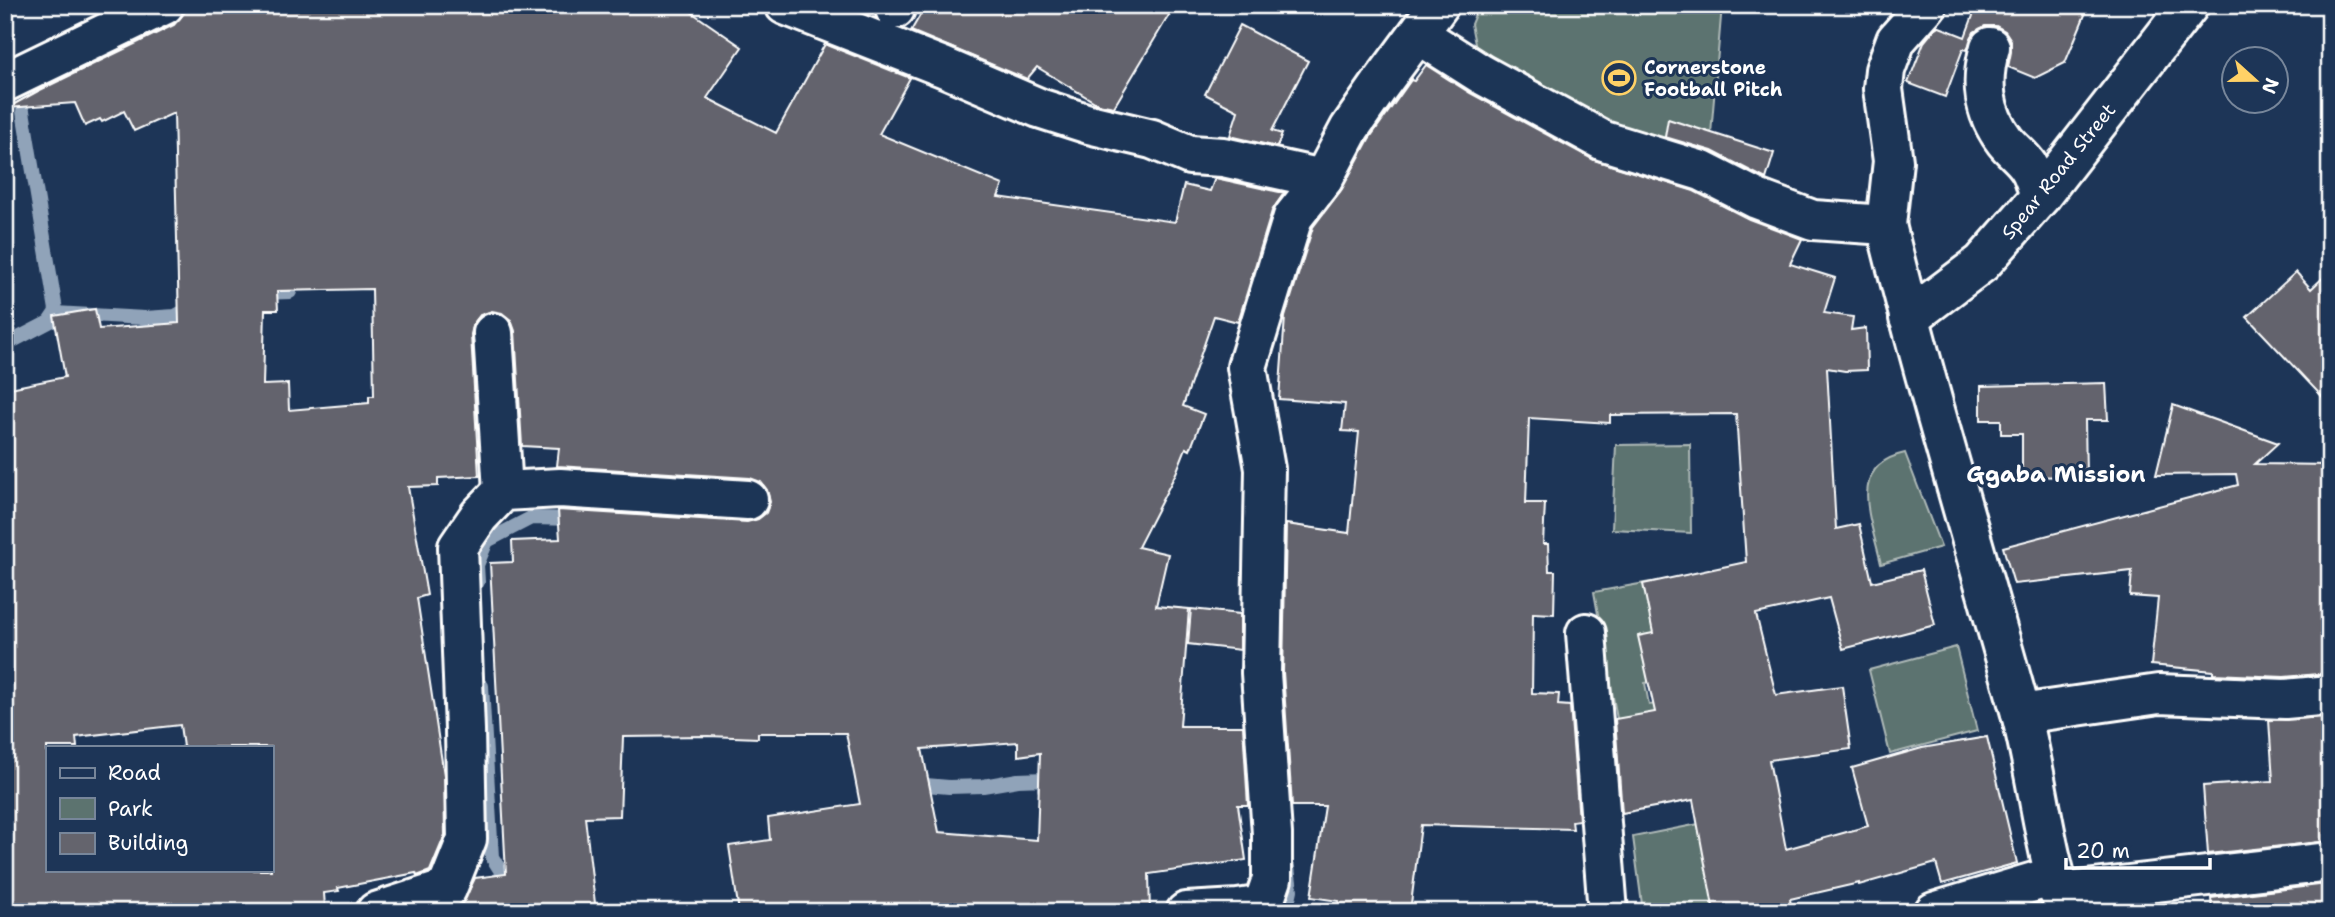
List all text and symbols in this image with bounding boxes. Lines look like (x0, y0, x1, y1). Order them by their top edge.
north arrow (2220, 46, 2290, 116)
place label: Cornerstone Football Pitch (1644, 55, 1783, 102)
sports icon: Cornerstone Football Pitch (1600, 59, 1638, 97)
text: N (2256, 74, 2285, 97)
street label: Spear Road Street (1996, 98, 2121, 245)
district label: Ggaba Mission (1966, 459, 2146, 489)
legend (46, 746, 273, 872)
text: Road (108, 759, 161, 787)
text: Park (108, 795, 153, 823)
scale bar (2066, 826, 2209, 870)
text: Building (108, 829, 188, 857)
text: 20 m (2076, 837, 2130, 865)

